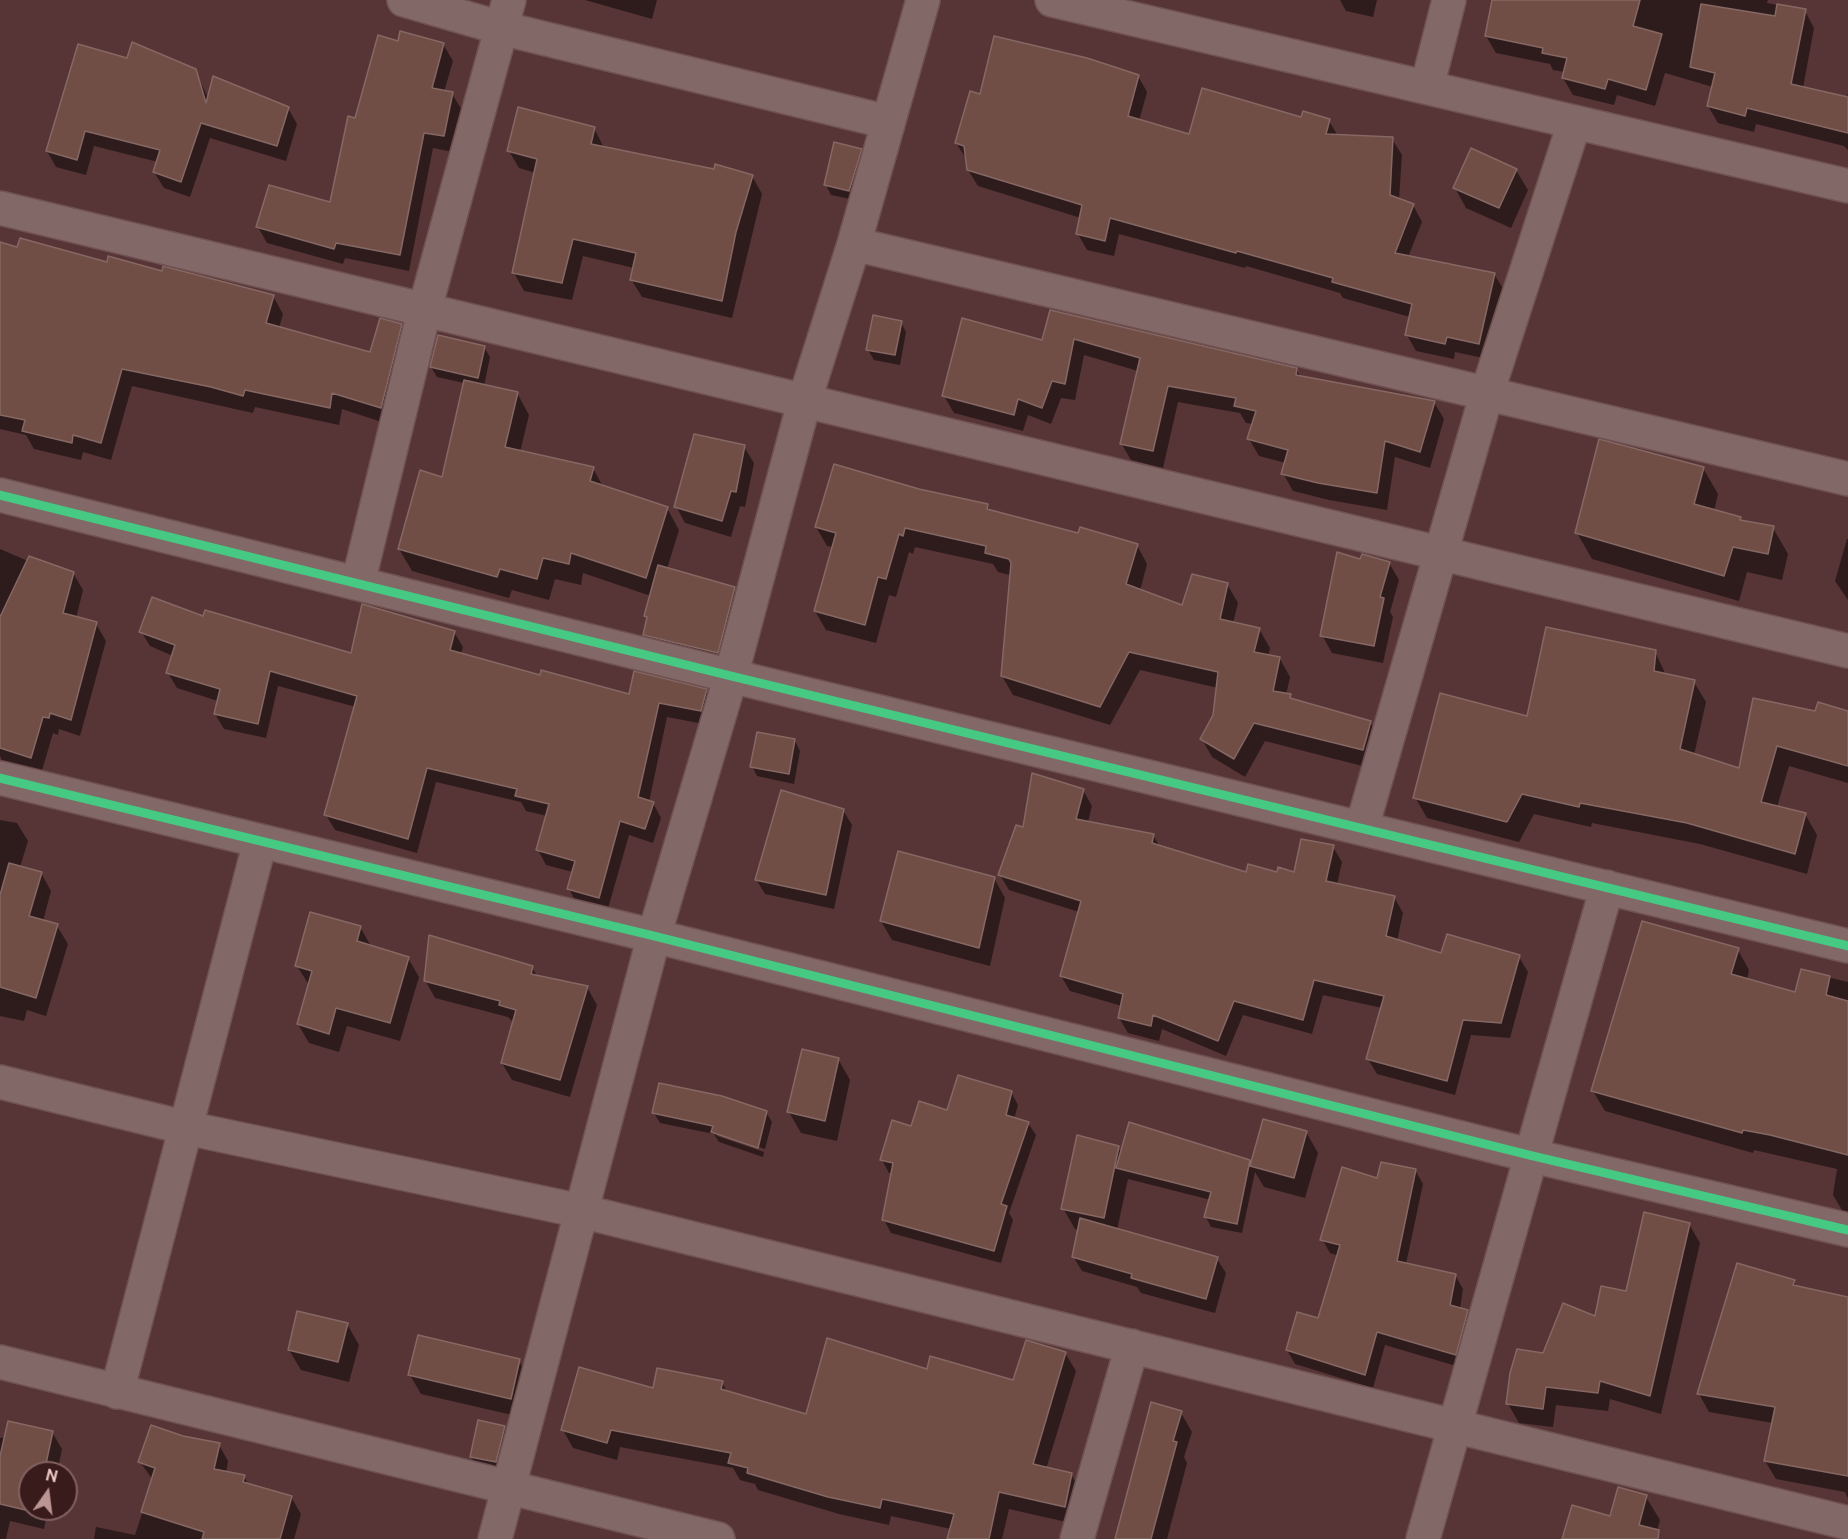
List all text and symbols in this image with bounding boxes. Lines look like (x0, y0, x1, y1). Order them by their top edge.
north arrow (18, 1461, 78, 1521)
text: N (44, 1465, 60, 1486)

